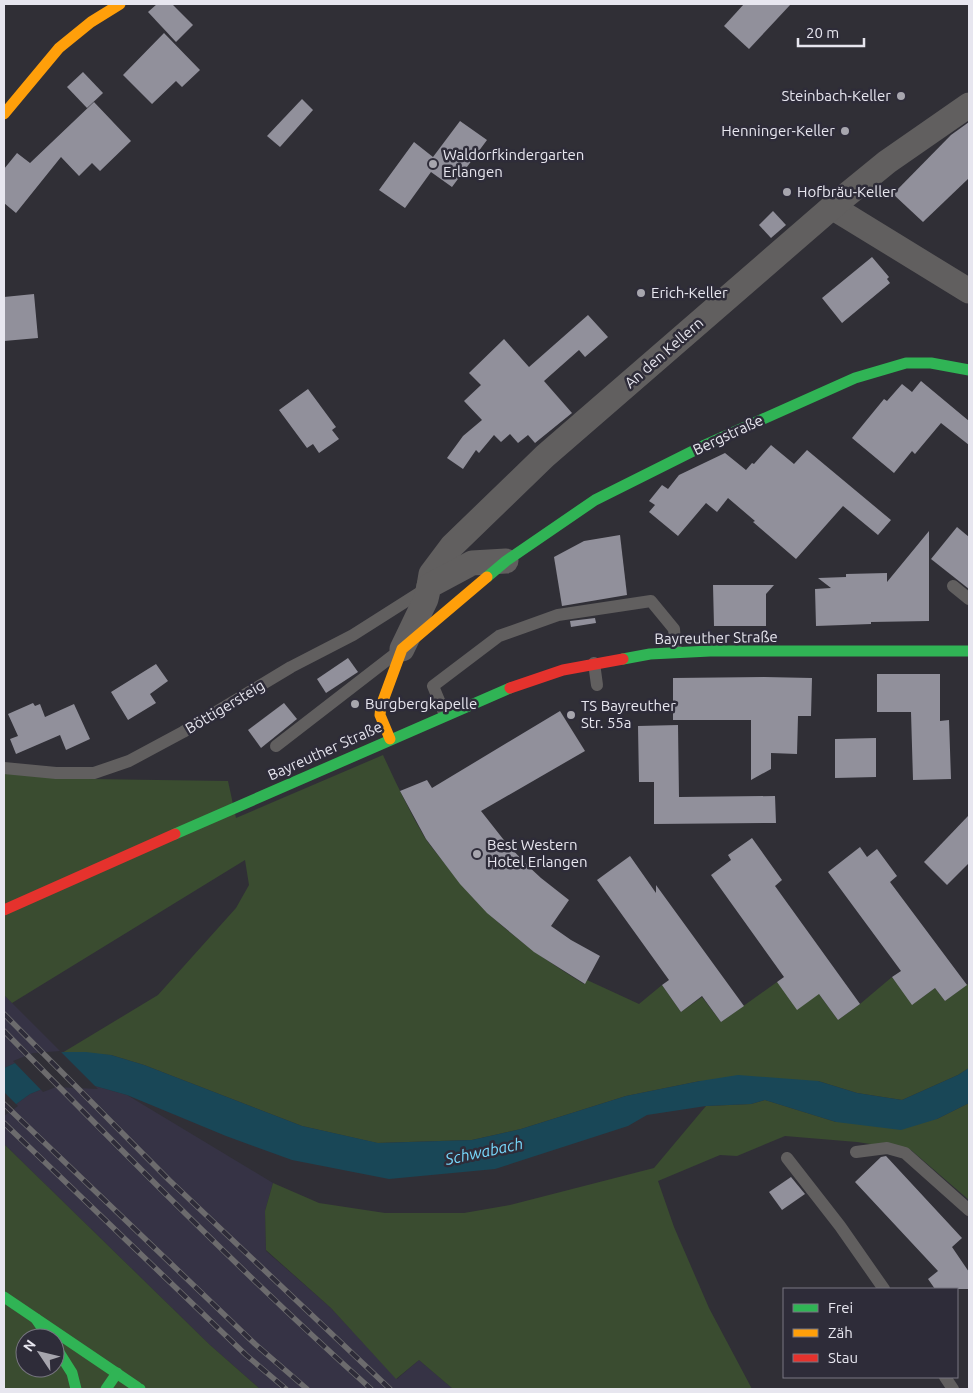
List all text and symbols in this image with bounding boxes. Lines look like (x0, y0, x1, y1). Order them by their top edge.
scale bar (798, 15, 864, 47)
text: 20 m (806, 24, 839, 41)
place label: Steinbach-Keller (781, 87, 891, 104)
marker: Steinbach-Keller (895, 90, 907, 102)
place label: Henninger-Keller (721, 122, 835, 139)
marker: Henninger-Keller (839, 125, 851, 137)
place label: Waldorfkindergarten Erlangen (443, 146, 584, 180)
marker: Waldorfkindergarten Erlangen (427, 158, 439, 170)
place label: Hofbräu-Keller (797, 183, 896, 200)
marker: Hofbräu-Keller (781, 186, 793, 198)
place label: Erich-Keller (651, 284, 728, 301)
marker: Erich-Keller (635, 287, 647, 299)
street label: An den Kellern (621, 314, 706, 391)
street label: Bergstraße (690, 411, 765, 458)
street label: Bayreuther Straße (654, 628, 778, 647)
street label: Böttigersteig (182, 676, 267, 737)
place label: Burgbergkapelle (365, 695, 477, 712)
place label: TS Bayreuther Str. 55a (581, 697, 676, 731)
marker: Burgbergkapelle (349, 698, 361, 710)
marker: TS Bayreuther Str. 55a (565, 709, 577, 721)
street label: Bayreuther Straße (265, 718, 385, 783)
place label: Best Western Hotel Erlangen (487, 836, 588, 870)
marker: Best Western Hotel Erlangen (471, 848, 483, 860)
water label: Schwabach (442, 1134, 525, 1168)
legend (783, 1288, 958, 1378)
text: Frei (828, 1299, 853, 1316)
text: Zäh (828, 1324, 853, 1341)
north arrow (15, 1328, 65, 1378)
text: N (20, 1337, 39, 1354)
text: Stau (828, 1349, 858, 1366)

